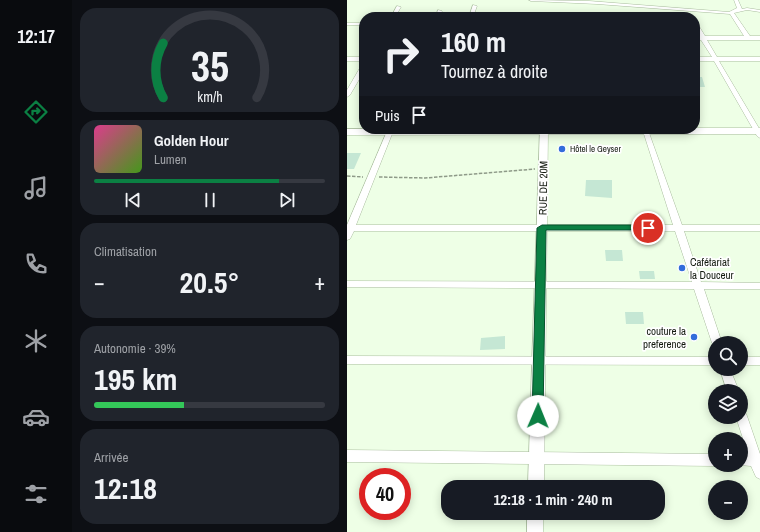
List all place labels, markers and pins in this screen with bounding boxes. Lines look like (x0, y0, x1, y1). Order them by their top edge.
place label: Hôtel le Geyser (570, 143, 621, 155)
marker: Hôtel le Geyser (557, 144, 567, 154)
pin (631, 211, 665, 245)
place label: Cafétariat la Douceur (690, 255, 734, 282)
marker: Cafétariat la Douceur (677, 263, 687, 273)
place label: couture la preference (643, 324, 686, 351)
marker: couture la preference (689, 332, 699, 342)

